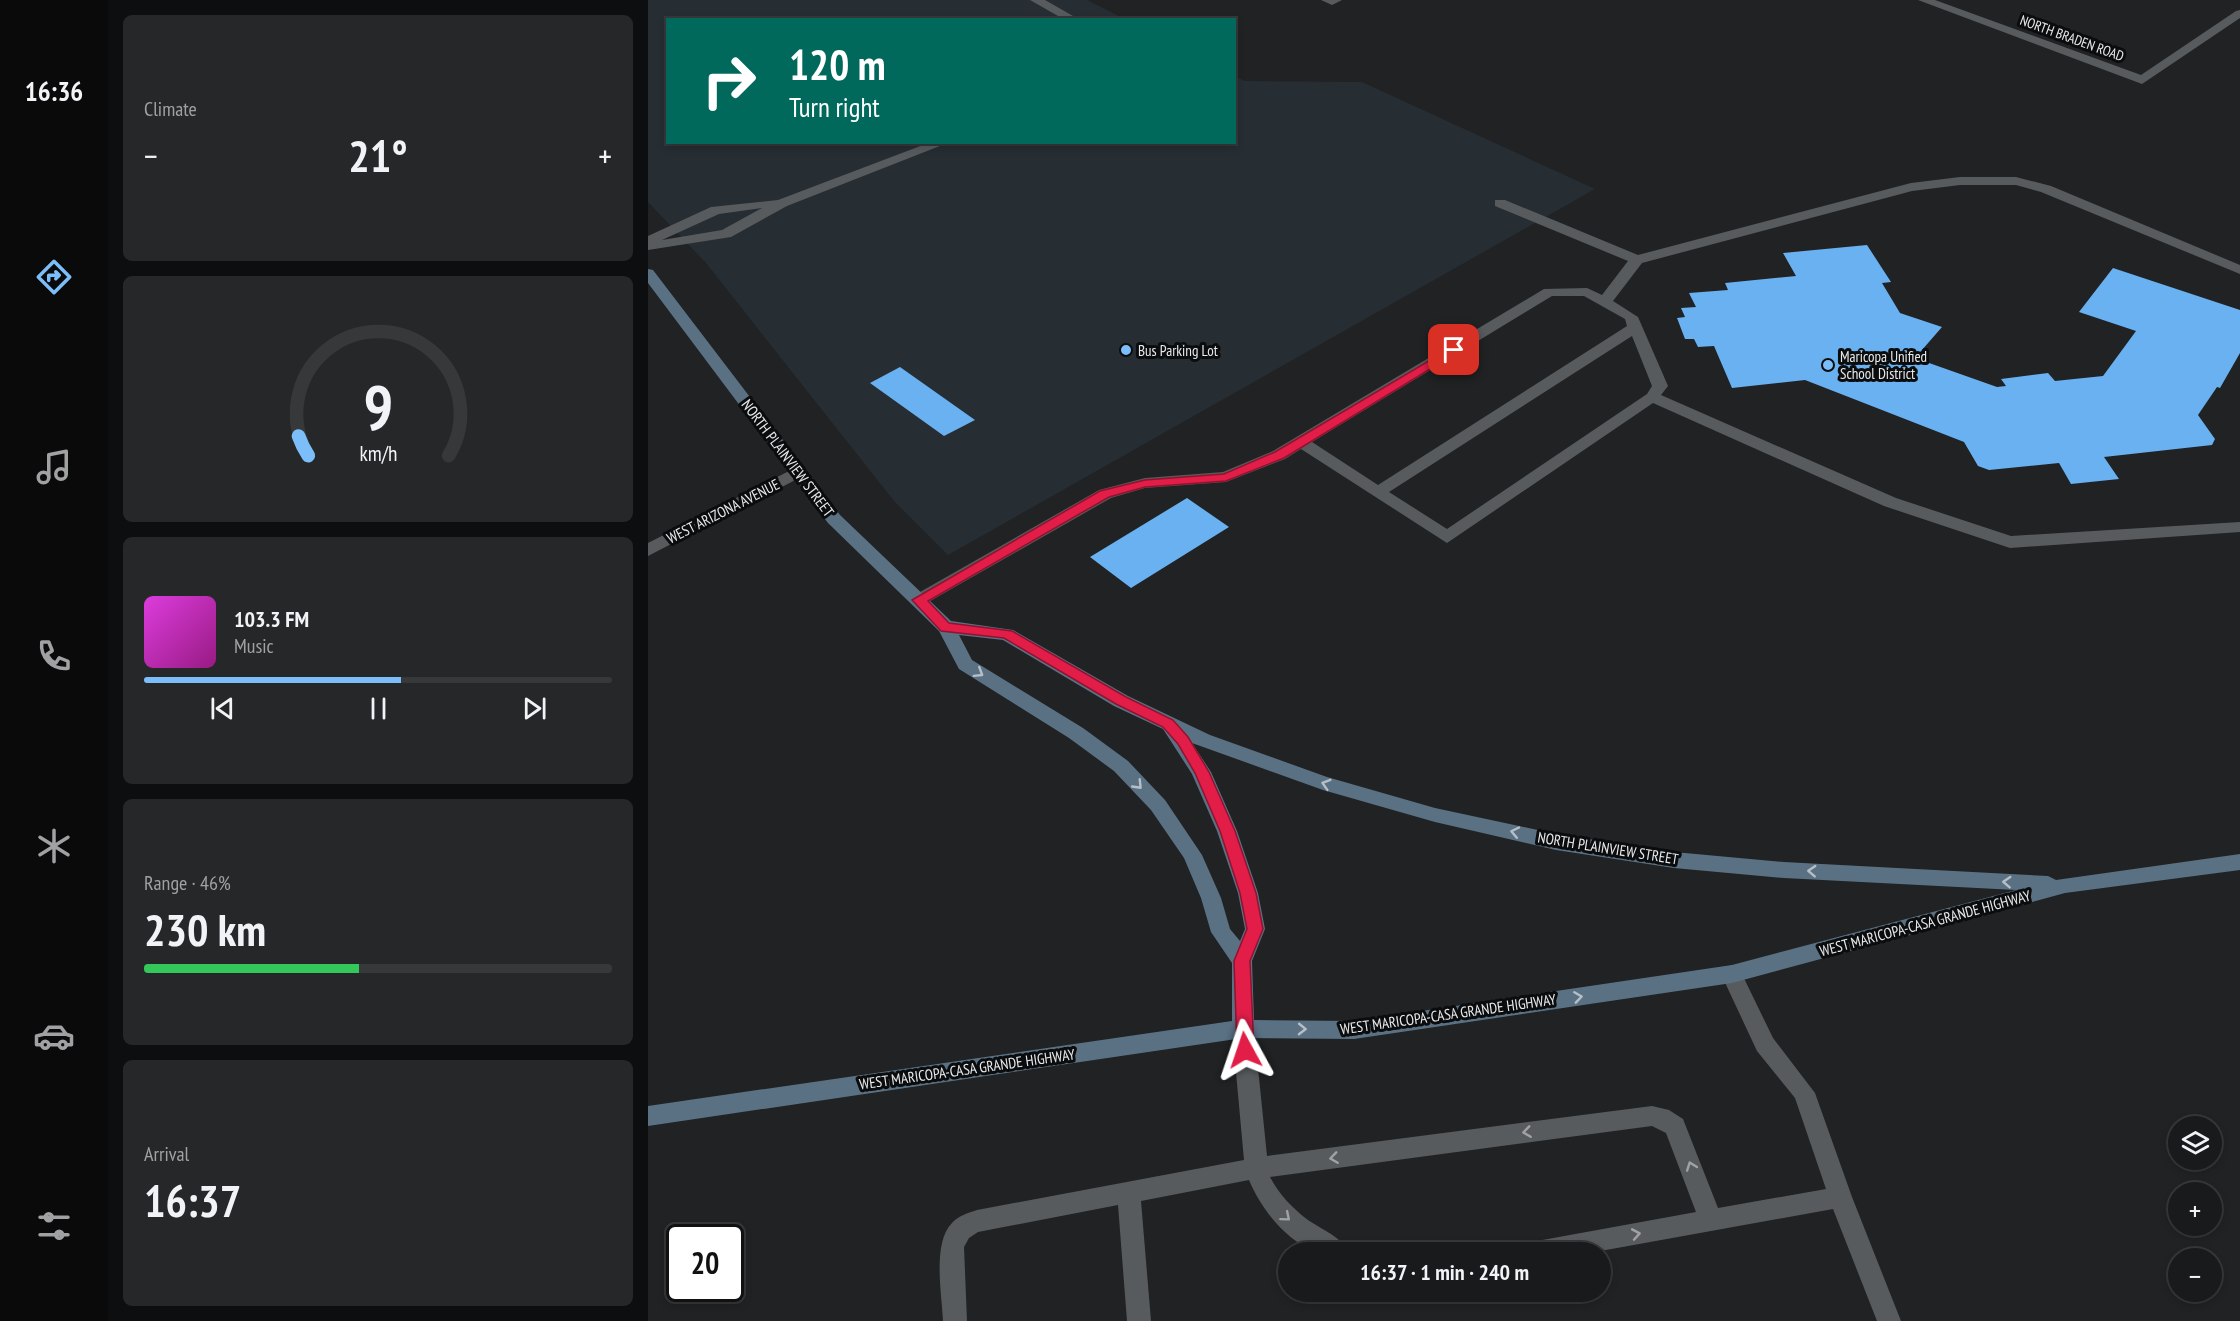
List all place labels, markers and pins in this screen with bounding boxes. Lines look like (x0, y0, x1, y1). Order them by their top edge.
pin (1428, 324, 1479, 375)
place label: Bus Parking Lot (1138, 341, 1218, 360)
marker: Bus Parking Lot (1119, 343, 1133, 357)
place label: Maricopa Unified School District (1840, 347, 1927, 383)
marker: Maricopa Unified School District (1821, 358, 1835, 372)

